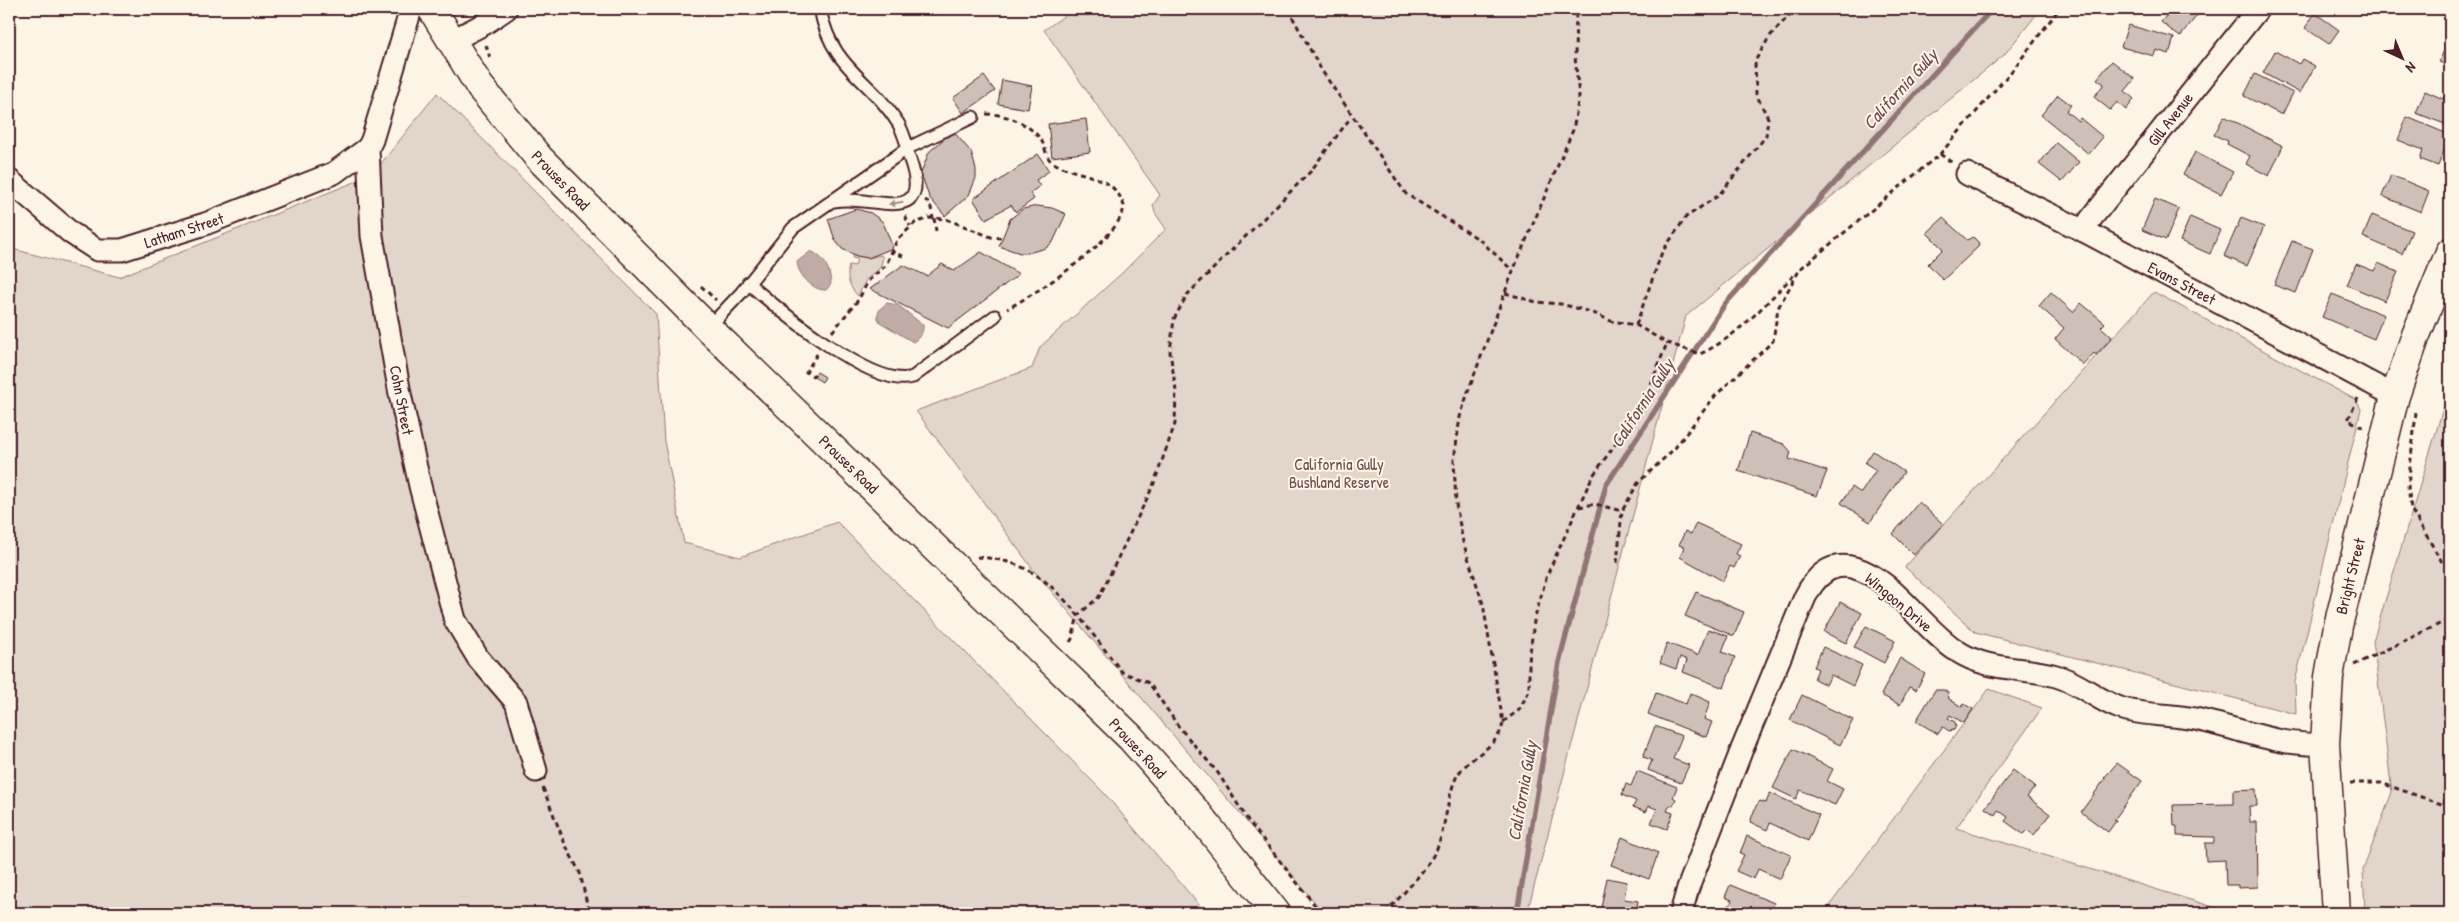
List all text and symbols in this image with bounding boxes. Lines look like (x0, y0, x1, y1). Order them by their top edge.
north arrow (2376, 32, 2426, 82)
water label: California Gully (1857, 41, 1945, 135)
text: N (2402, 58, 2421, 78)
street label: Gill Avenue (2142, 87, 2198, 150)
street label: Prouses Road (527, 145, 595, 215)
one-way arrow (887, 200, 903, 208)
street label: Latham Street (141, 207, 227, 253)
street label: Evans Street (2144, 256, 2220, 310)
water label: California Gully (1604, 352, 1681, 452)
street label: Cohn Street (385, 363, 420, 437)
street label: Prouses Road (814, 430, 884, 498)
park label: California Gully Bushland Reserve (1289, 453, 1390, 493)
street label: Bright Street (2330, 535, 2370, 617)
street label: Wingoon Drive (1861, 567, 1938, 637)
street label: Prouses Road (1104, 713, 1172, 783)
water label: California Gully (1501, 737, 1543, 843)

